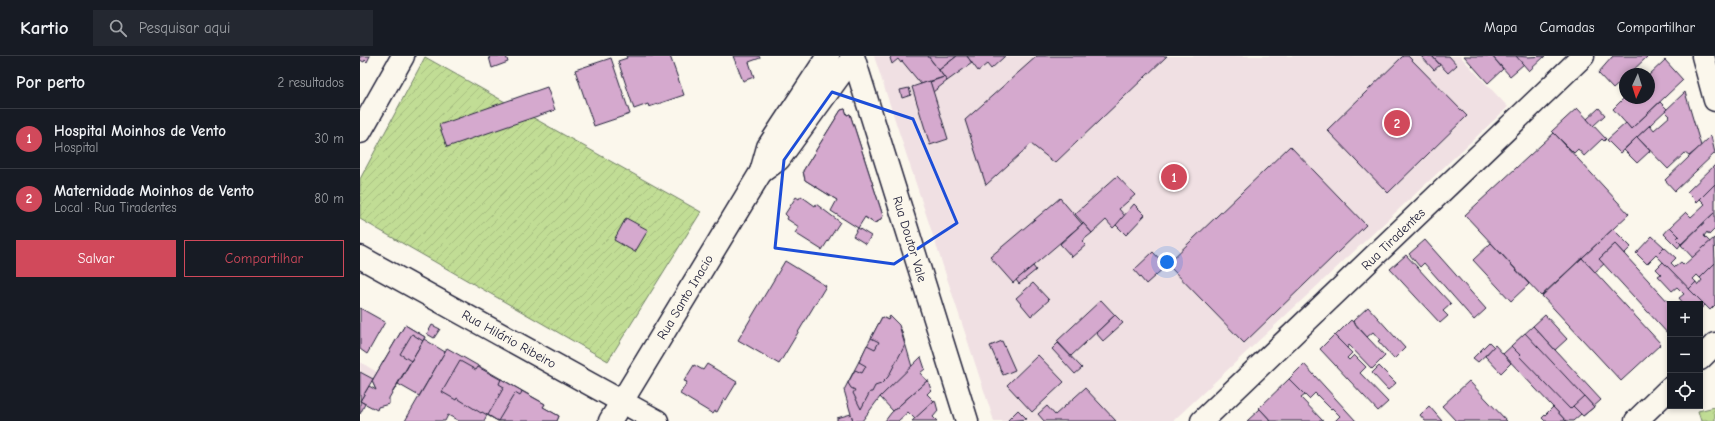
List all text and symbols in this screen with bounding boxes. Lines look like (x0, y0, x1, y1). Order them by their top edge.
search box (93, 10, 373, 46)
text: Kartio (20, 17, 69, 39)
icon: search (107, 17, 129, 39)
text: Pesquisar aqui (139, 19, 230, 37)
text: Mapa (1484, 19, 1518, 36)
text: Camadas (1540, 19, 1595, 36)
text: Compartilhar (1617, 19, 1695, 36)
north arrow (1619, 68, 1655, 104)
text: Por perto (16, 73, 85, 92)
text: 2 resultados (277, 75, 344, 90)
pin: 2 (1384, 108, 1410, 138)
text: Hospital Moinhos de Vento (54, 122, 226, 140)
text: 1 (26, 131, 32, 146)
text: 30 m (314, 131, 344, 146)
text: Hospital (54, 140, 98, 155)
pin: 1 (1161, 162, 1187, 192)
text: Maternidade Moinhos de Vento (54, 182, 254, 200)
text: 2 (26, 191, 32, 206)
text: 80 m (314, 191, 344, 206)
street label: Rua Doutor Vale (890, 194, 930, 284)
text: Local · Rua Tiradentes (54, 200, 177, 215)
street label: Rua Tiradentes (1358, 205, 1428, 273)
button: Salvar (16, 240, 176, 277)
button: Compartilhar (184, 240, 344, 277)
street label: Rua Santo Inacio (654, 252, 716, 342)
your location (1157, 252, 1177, 272)
map controls (1667, 301, 1703, 409)
button: + (1667, 301, 1703, 337)
street label: Rua Hilário Ribeiro (459, 307, 559, 371)
button: − (1667, 337, 1703, 373)
button: locate (1667, 373, 1703, 409)

